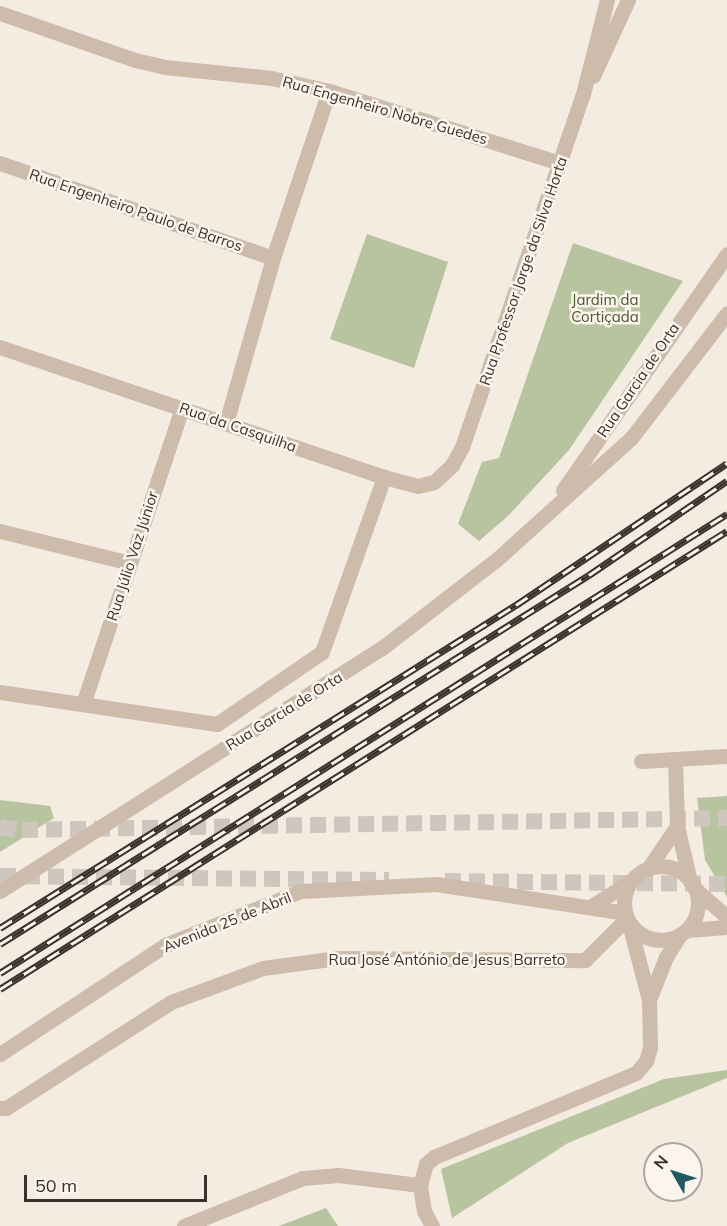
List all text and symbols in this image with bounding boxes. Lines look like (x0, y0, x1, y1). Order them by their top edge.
street label: Rua Engenheiro Nobre Guedes (280, 72, 490, 148)
street label: Rua Professor Jorge da Silva Horta (475, 154, 571, 388)
street label: Rua Engenheiro Paulo de Barros (27, 165, 245, 255)
park label: Jardim da Cortiçada (571, 290, 639, 325)
street label: Rua Garcia de Orta (593, 319, 683, 441)
street label: Rua da Casquilha (177, 398, 299, 456)
street label: Rua Júlio Vaz Júnior (103, 489, 161, 623)
street label: Rua Garcia de Orta (222, 668, 346, 754)
street label: Avenida 25 de Abril (160, 888, 294, 956)
street label: Rua José António de Jesus Barreto (329, 951, 565, 969)
north arrow (643, 1142, 703, 1202)
text: N (649, 1151, 672, 1173)
scale bar (27, 1163, 210, 1201)
text: 50 m (35, 1174, 77, 1197)

